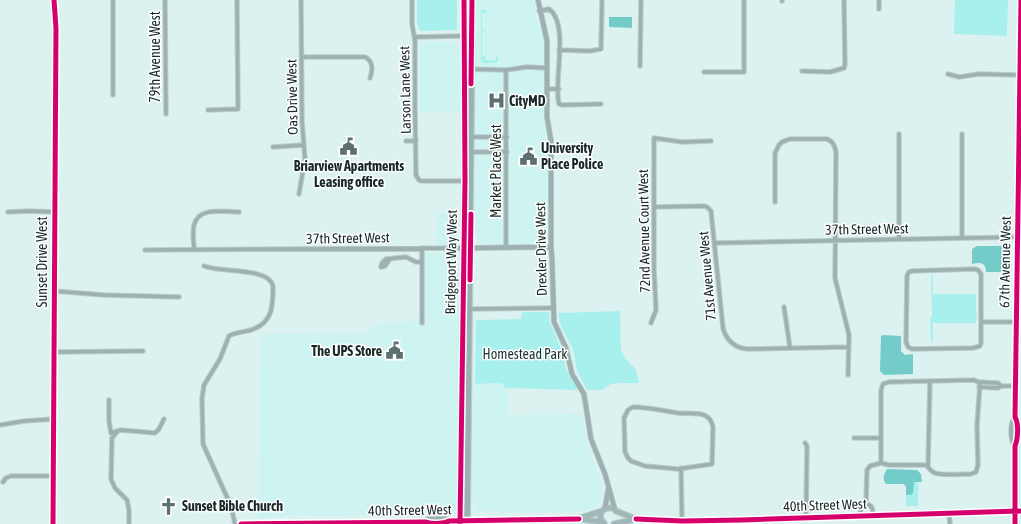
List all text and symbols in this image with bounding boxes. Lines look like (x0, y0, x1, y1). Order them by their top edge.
street label: 79th Avenue West (147, 11, 163, 103)
street label: Larson Lane West (396, 46, 414, 134)
street label: Oas Drive West (283, 59, 301, 135)
hospital icon: CityMD (486, 91, 506, 111)
place label: CityMD (509, 93, 546, 109)
street label: Market Place West (488, 124, 504, 218)
public building icon: Briarview Apartments Leasing office (339, 136, 359, 156)
place label: University Place Police (541, 140, 603, 172)
public building icon: University Place Police (518, 146, 538, 166)
place label: Briarview Apartments Leasing office (294, 158, 404, 190)
street label: 72nd Avenue Court West (635, 169, 653, 293)
street label: Drexler Drive West (532, 202, 550, 296)
street label: Bridgeport Way West (442, 209, 460, 315)
street label: 67th Avenue West (996, 216, 1014, 308)
street label: Sunset Drive West (34, 217, 50, 307)
street label: 37th Street West (825, 220, 909, 238)
street label: 37th Street West (306, 229, 390, 247)
street label: 71st Avenue West (695, 231, 719, 321)
public building icon: The UPS Store (385, 341, 405, 361)
place label: The UPS Store (311, 343, 382, 359)
park label: Homestead Park (483, 346, 567, 362)
church icon: Sunset Bible Church (159, 496, 179, 516)
street label: 40th Street West (783, 496, 867, 514)
place label: Sunset Bible Church (182, 498, 283, 514)
street label: 40th Street West (368, 501, 452, 519)

